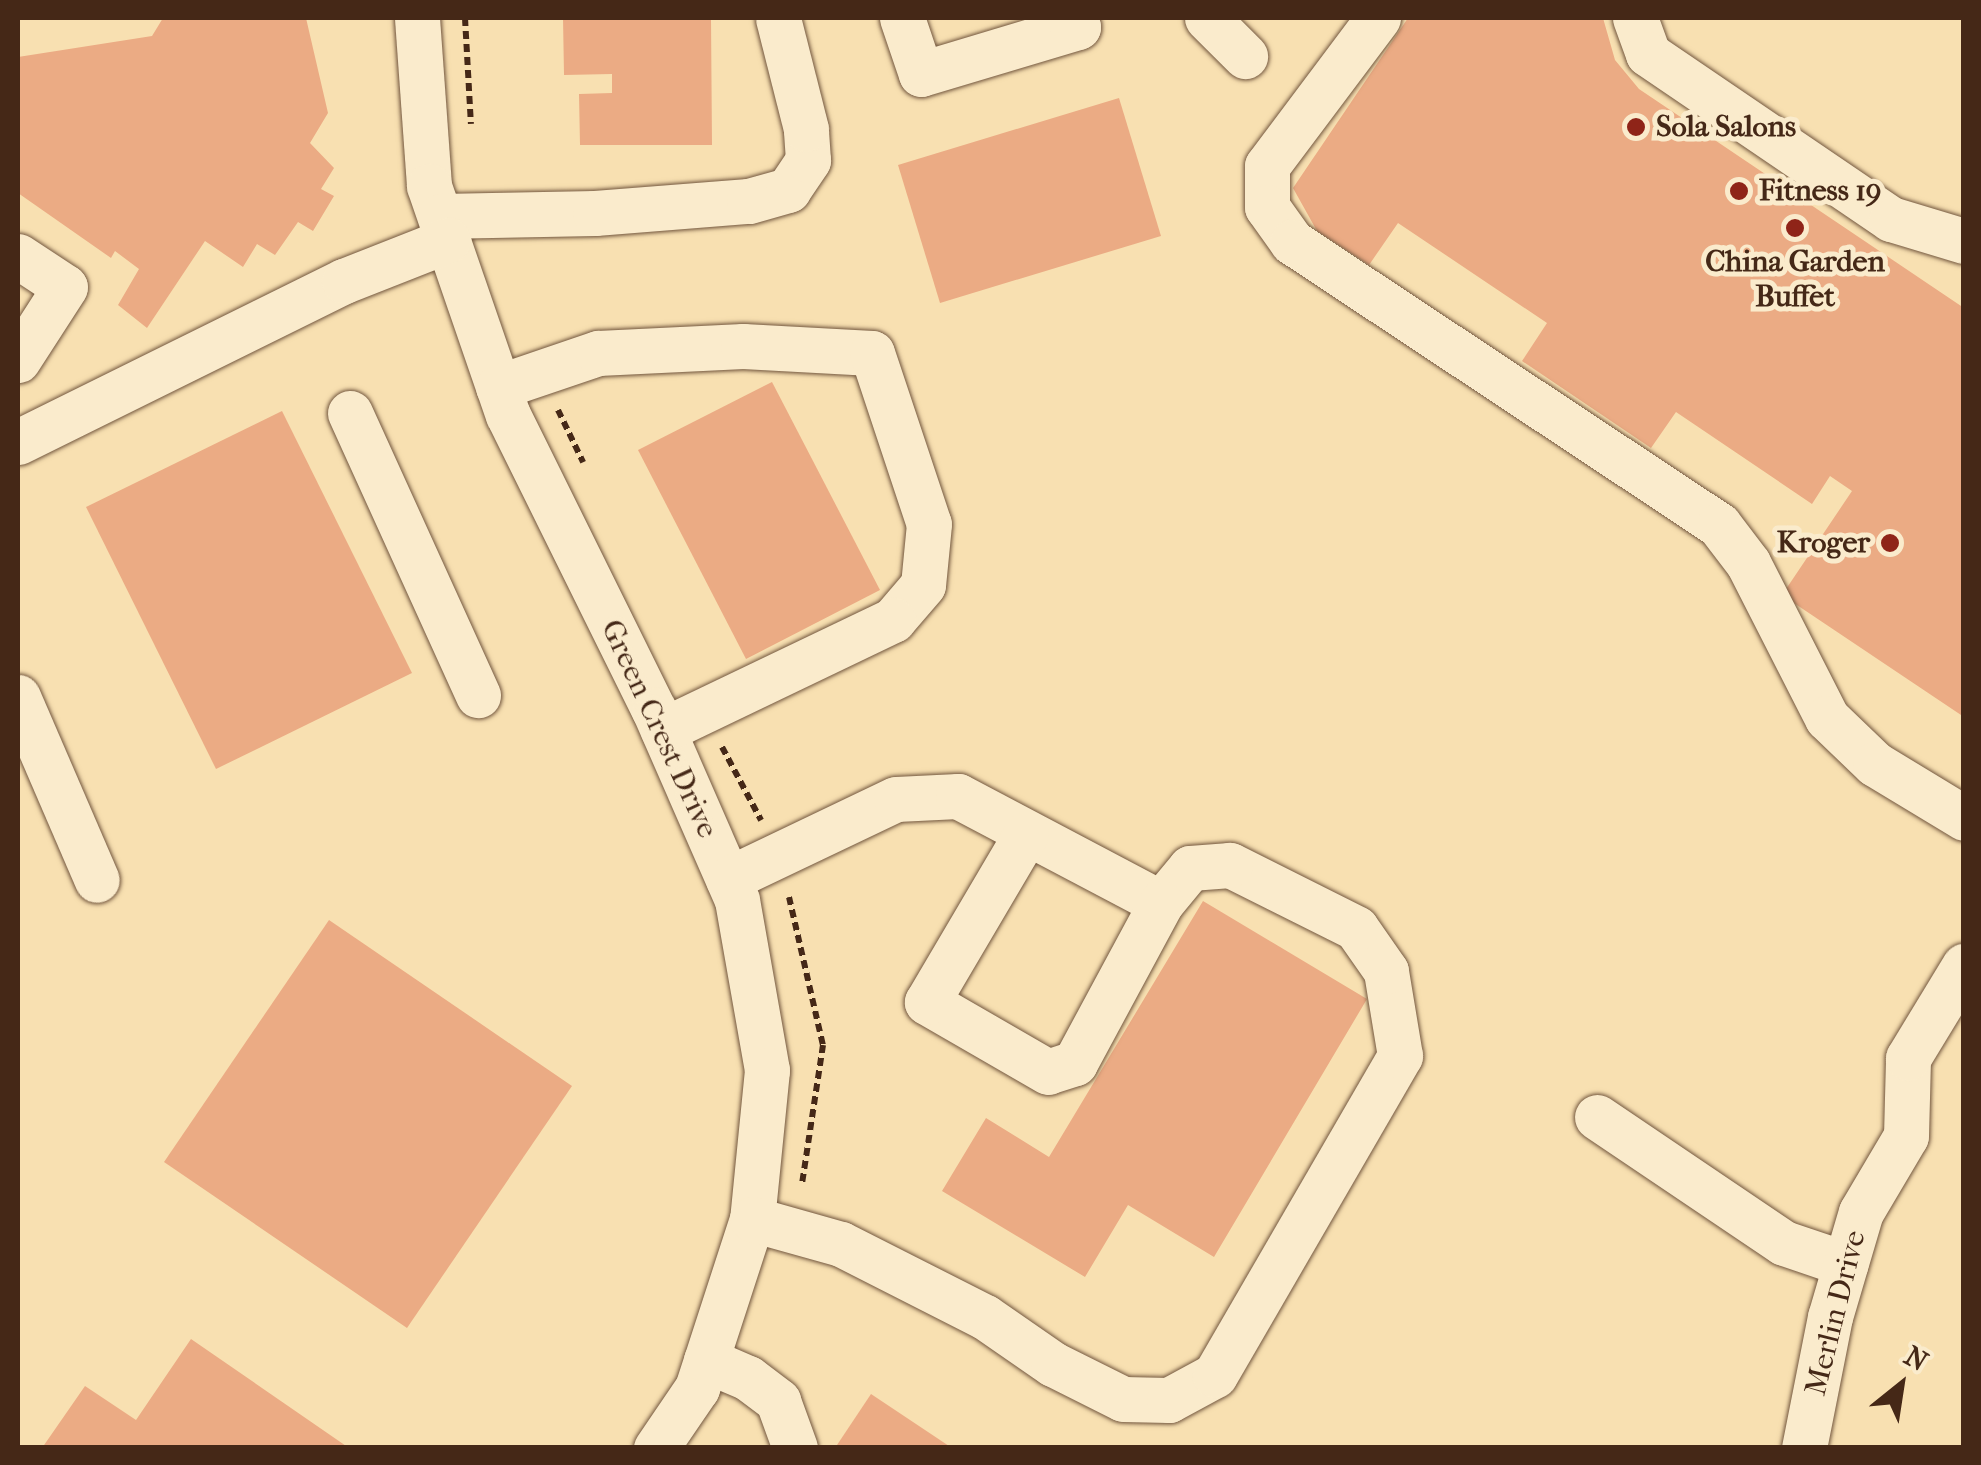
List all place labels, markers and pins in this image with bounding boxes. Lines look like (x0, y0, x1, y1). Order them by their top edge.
place label: Sola Salons (1656, 109, 1796, 145)
marker: Sola Salons (1625, 116, 1647, 138)
place label: Fitness 19 (1759, 173, 1882, 209)
marker: Fitness 19 (1728, 180, 1750, 202)
marker: China Garden Buffet (1784, 217, 1806, 239)
place label: China Garden Buffet (1705, 244, 1885, 314)
place label: Kroger (1777, 525, 1870, 561)
marker: Kroger (1879, 532, 1901, 554)

